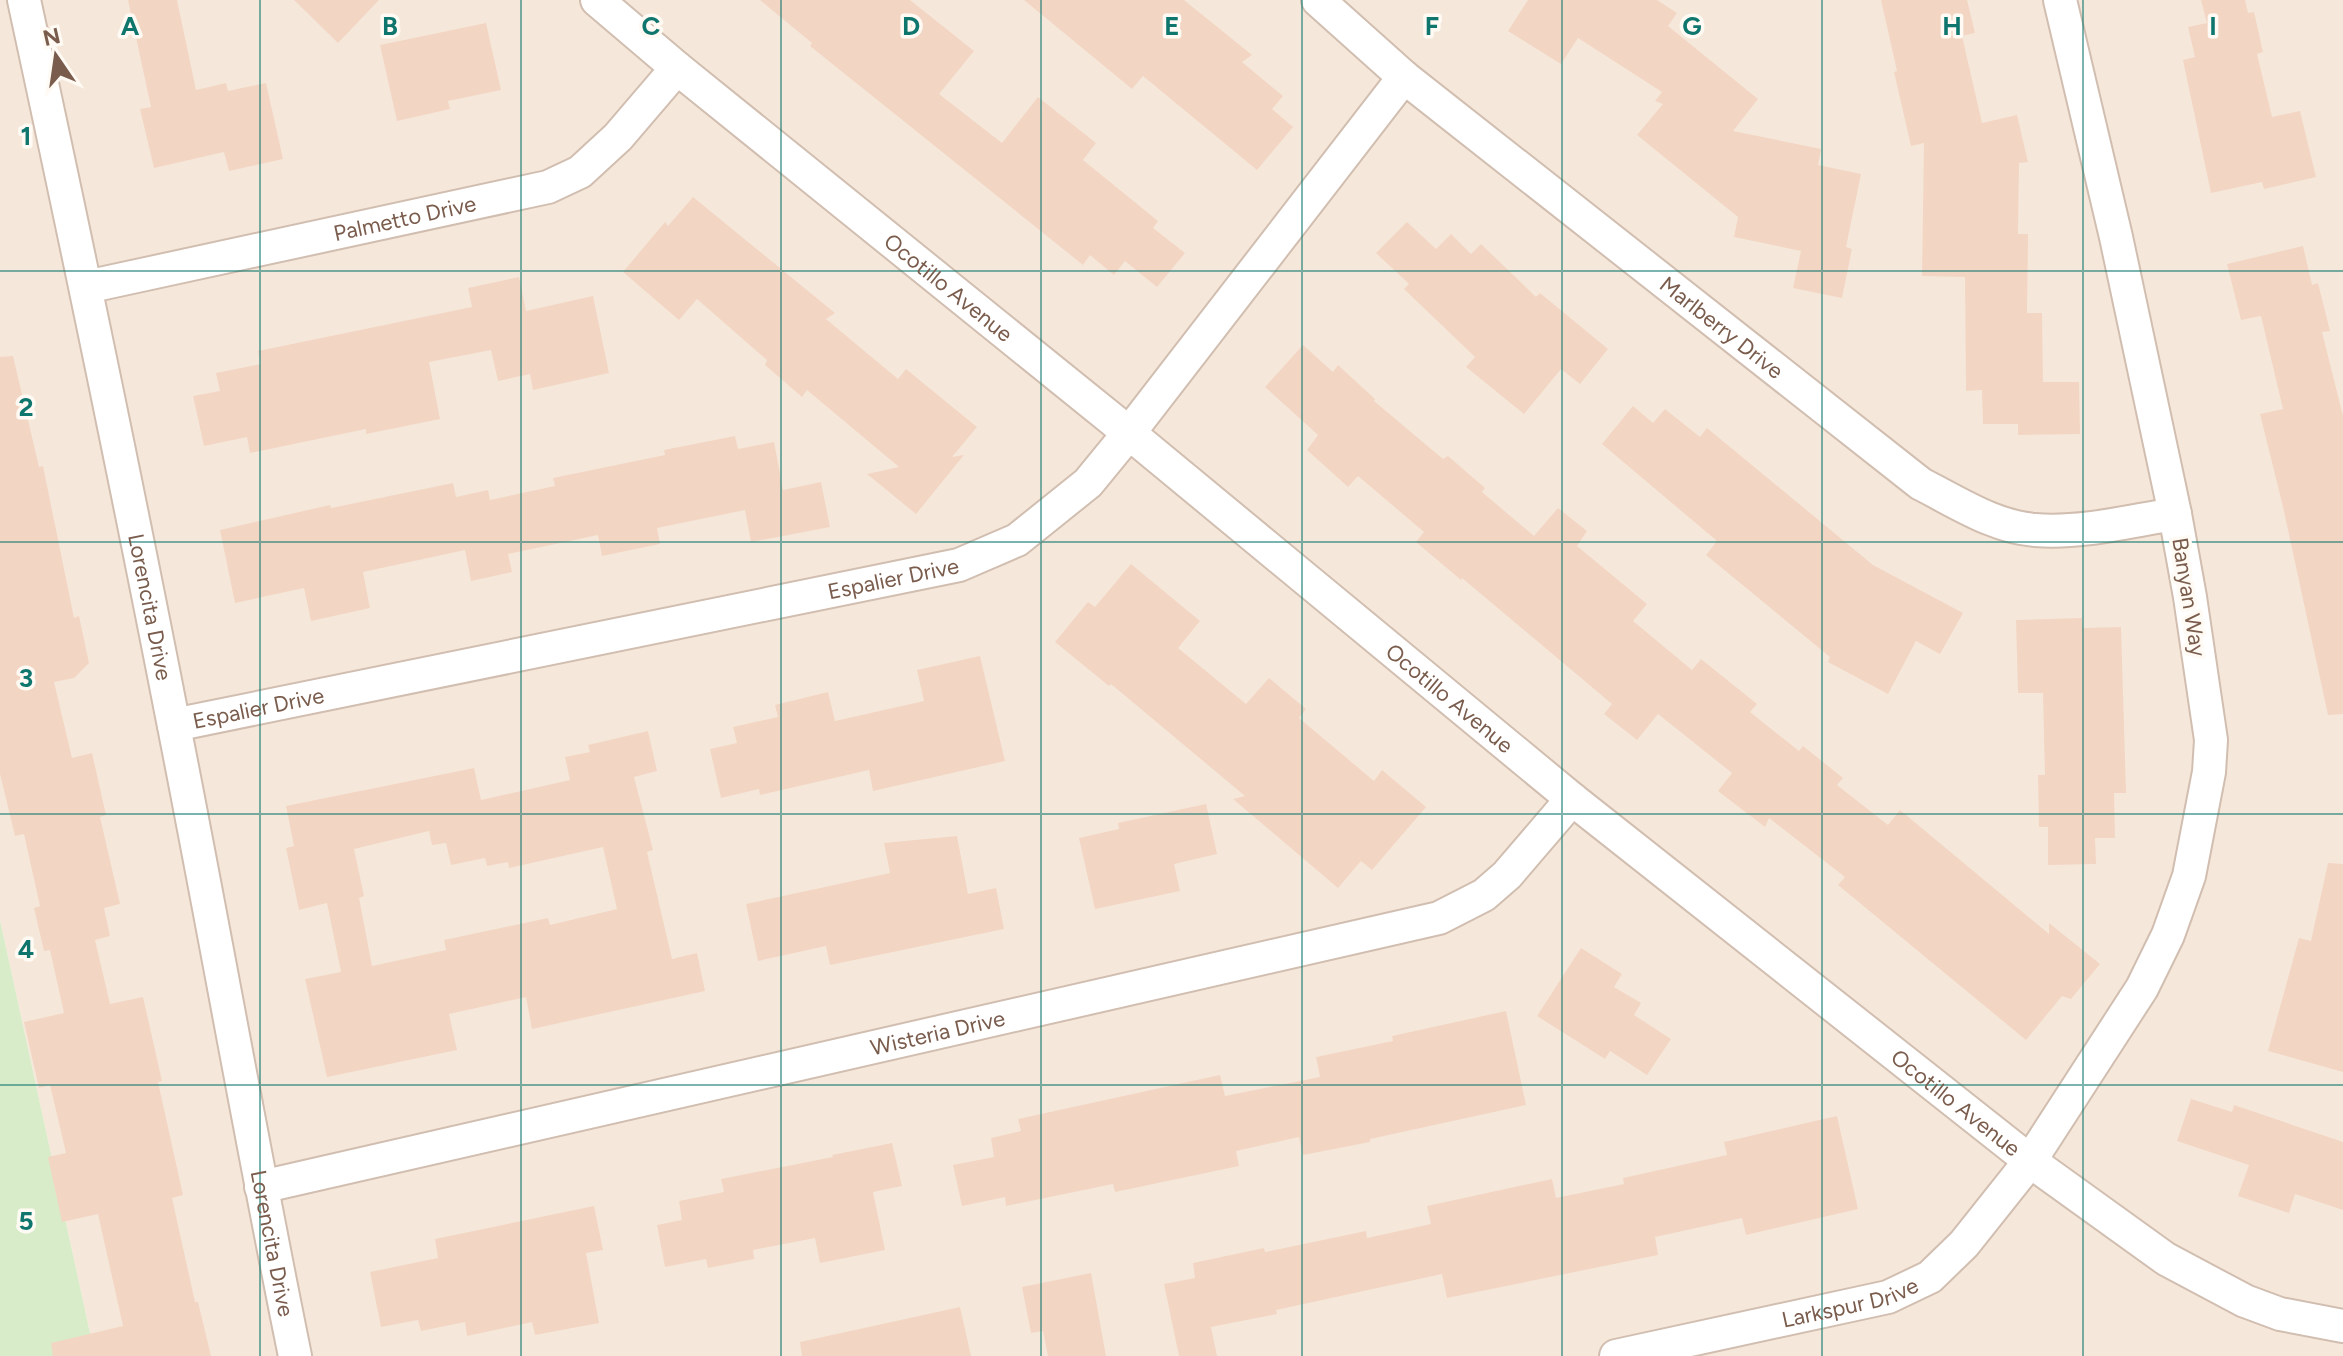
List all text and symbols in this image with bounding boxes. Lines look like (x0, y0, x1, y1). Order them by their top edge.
text: A (121, 10, 140, 42)
text: B (382, 10, 398, 42)
text: C (642, 10, 661, 42)
text: D (902, 10, 920, 42)
text: E (1164, 10, 1180, 42)
text: F (1425, 10, 1439, 42)
text: G (1682, 10, 1702, 42)
text: H (1942, 10, 1962, 42)
text: I (2209, 10, 2217, 42)
north arrow (16, 16, 96, 96)
text: N (40, 22, 63, 52)
text: 1 (21, 120, 31, 152)
street label: Palmetto Drive (331, 189, 478, 247)
street label: Ocotillo Avenue (879, 227, 1018, 347)
street label: Marlberry Drive (1655, 270, 1789, 384)
text: 2 (18, 391, 34, 423)
street label: Lorencita Drive (123, 531, 178, 683)
street label: Banyan Way (2166, 536, 2212, 659)
street label: Espalier Drive (825, 552, 961, 605)
street label: Ocotillo Avenue (1380, 637, 1519, 759)
text: 3 (19, 662, 33, 694)
street label: Espalier Drive (190, 681, 326, 734)
text: 4 (18, 933, 34, 965)
street label: Wisteria Drive (868, 1004, 1007, 1061)
street label: Ocotillo Avenue (1886, 1043, 2026, 1162)
street label: Lorencita Drive (245, 1168, 300, 1319)
text: 5 (18, 1205, 34, 1237)
street label: Larkspur Drive (1779, 1271, 1922, 1333)

